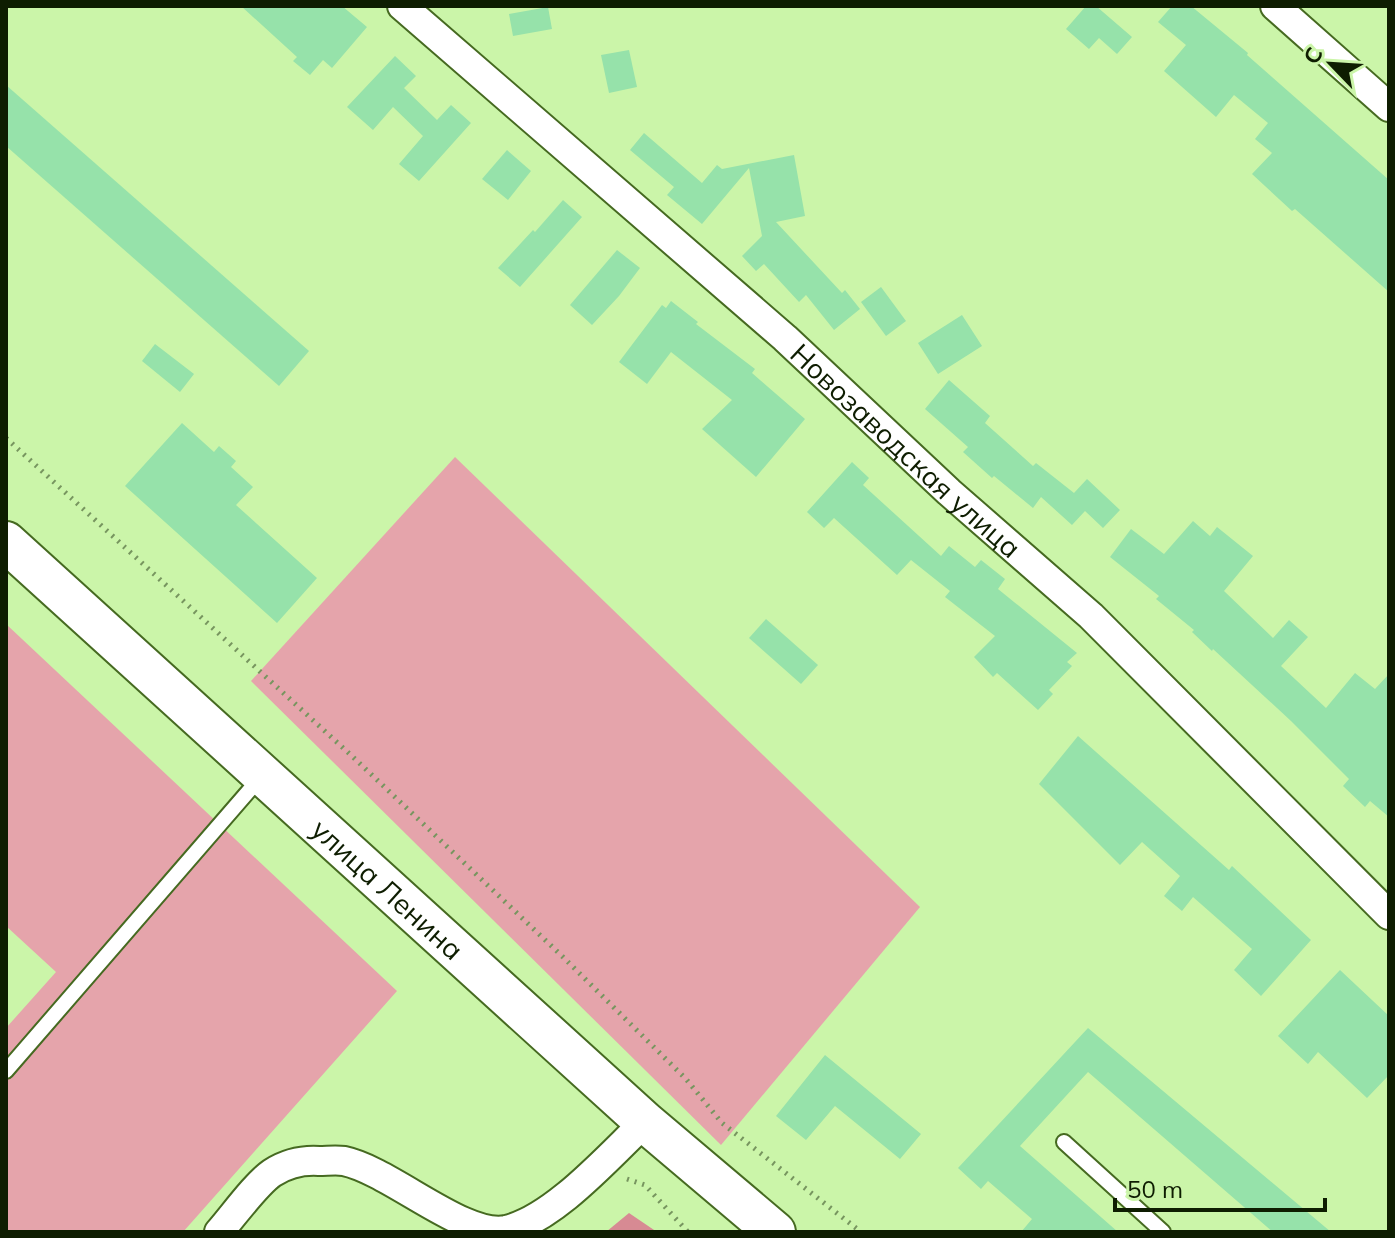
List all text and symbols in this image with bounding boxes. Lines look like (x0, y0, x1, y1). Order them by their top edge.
north arrow (1291, 24, 1371, 104)
text: С (1297, 43, 1329, 68)
street label: Новозаводская улица (784, 335, 1029, 565)
street label: улица Ленина (305, 811, 471, 967)
scale bar (1115, 1162, 1325, 1212)
text: 50 m (1127, 1174, 1183, 1204)

